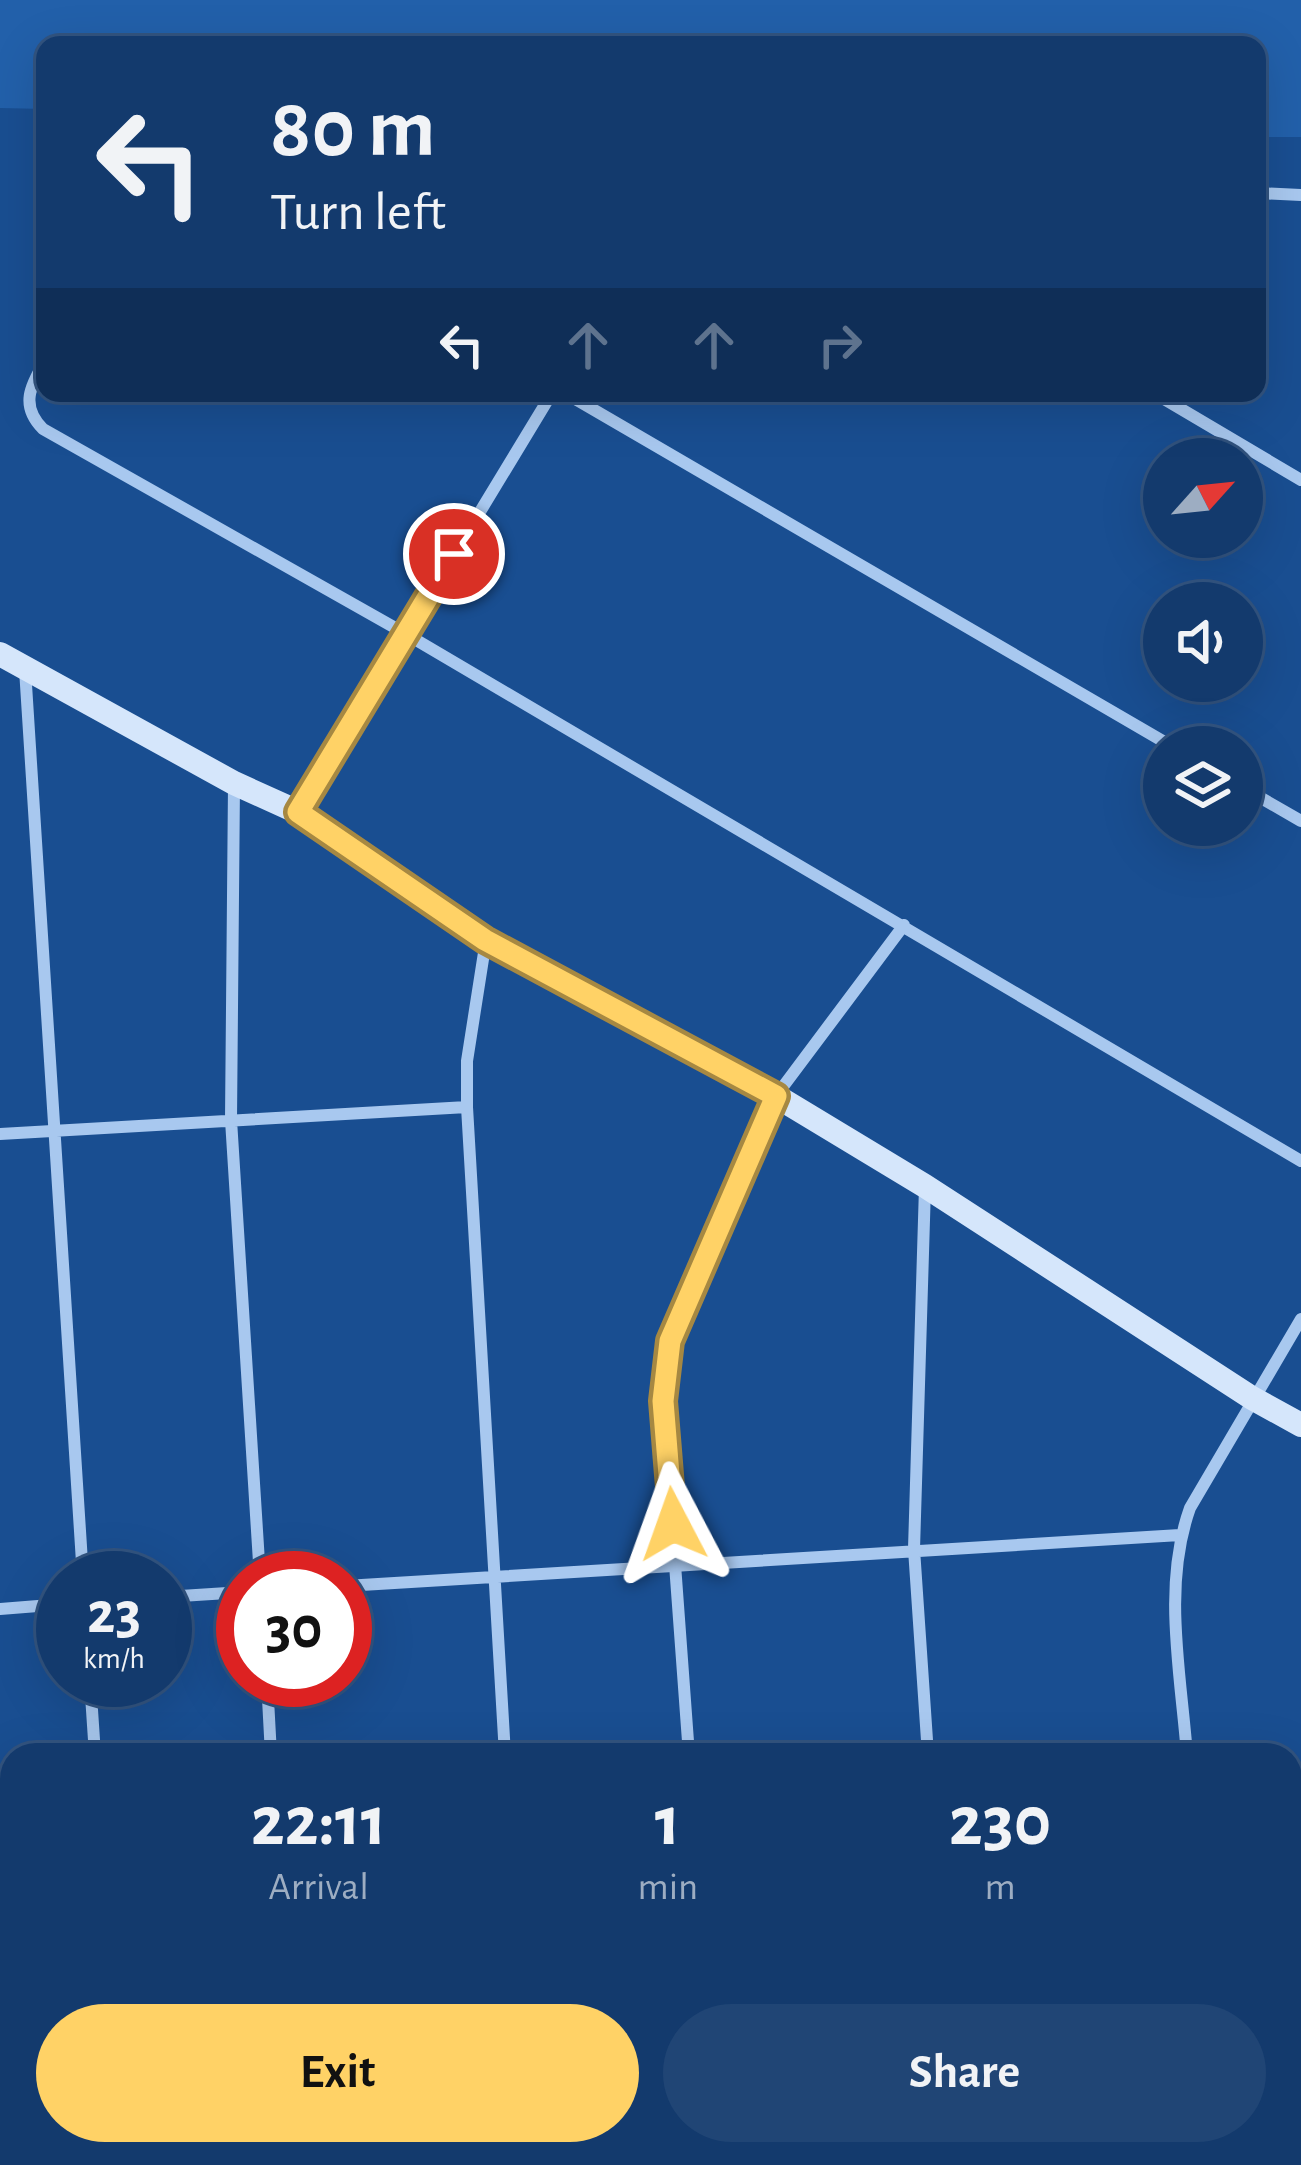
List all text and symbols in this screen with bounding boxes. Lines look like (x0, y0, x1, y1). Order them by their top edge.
icon: left (72, 84, 228, 240)
text: 80 m (270, 88, 436, 172)
text: Turn left (270, 186, 446, 240)
icon: left (429, 312, 495, 378)
icon: ahead (555, 312, 621, 378)
icon: ahead (681, 312, 747, 378)
icon: right (807, 312, 873, 378)
north arrow (1143, 438, 1263, 558)
map controls (1143, 438, 1263, 846)
pin (403, 503, 505, 605)
icon: arrive (421, 521, 487, 587)
button: sound (1143, 582, 1263, 702)
button: layers (1143, 726, 1263, 846)
position arrow (610, 1461, 736, 1587)
speed limit sign: 30 (216, 1551, 372, 1707)
text: 23 (87, 1584, 141, 1644)
text: km/h (83, 1644, 145, 1674)
text: 22:11 (251, 1786, 387, 1858)
text: 1 (655, 1786, 681, 1858)
text: 230 (949, 1786, 1051, 1858)
text: Arrival (269, 1868, 369, 1907)
text: min (637, 1868, 698, 1907)
text: m (984, 1868, 1016, 1907)
button: Exit (36, 2004, 639, 2142)
button: Share (663, 2004, 1266, 2142)

